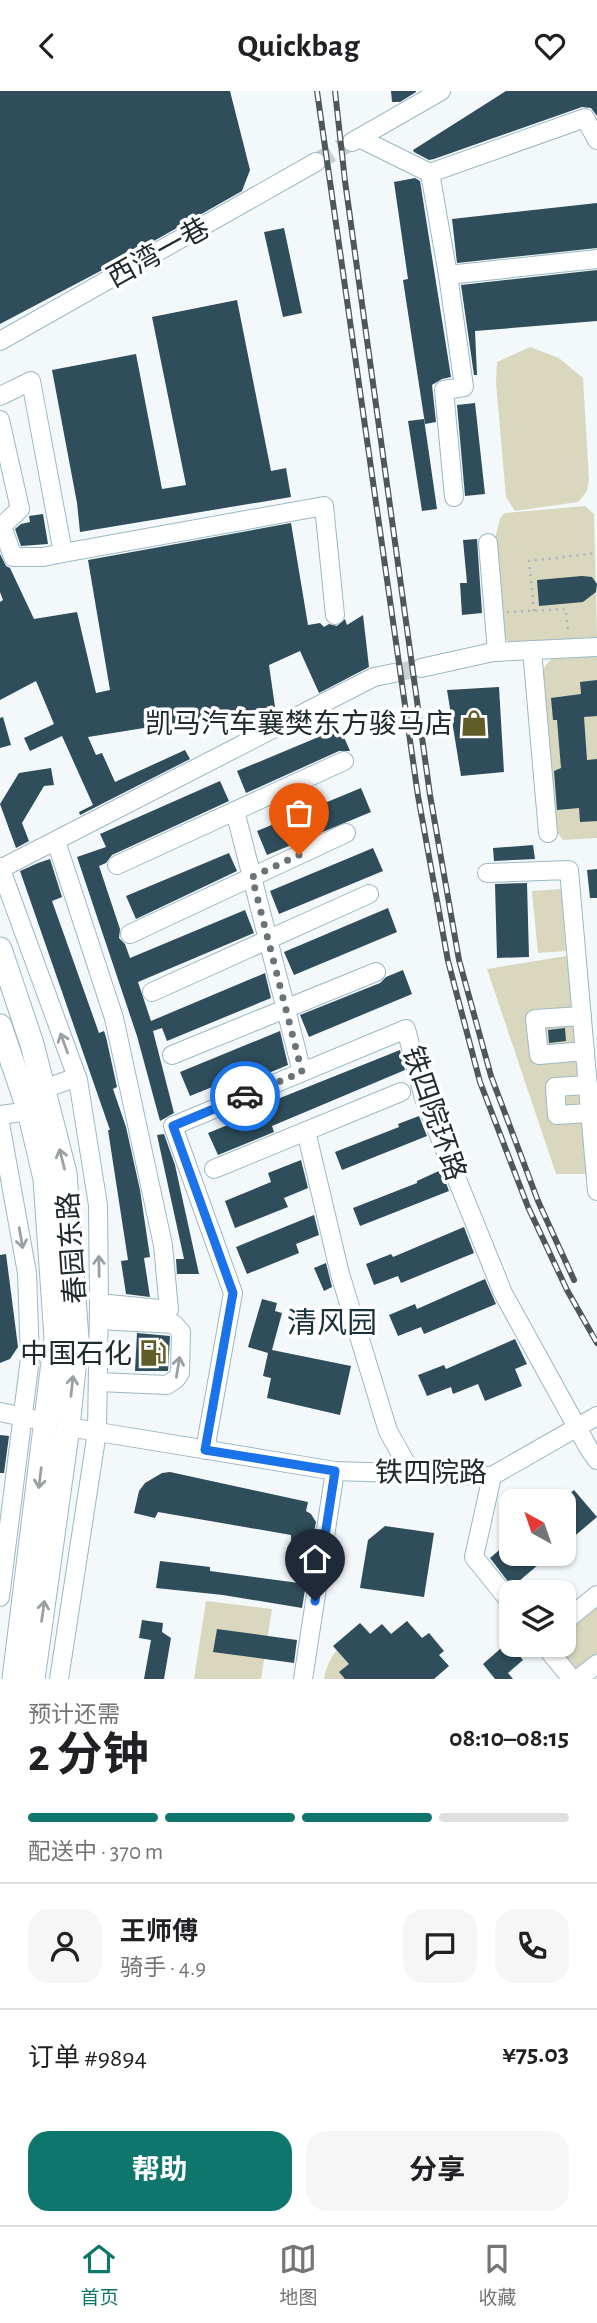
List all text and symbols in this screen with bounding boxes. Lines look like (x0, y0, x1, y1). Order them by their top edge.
icon: back (28, 27, 66, 65)
icon: heart (531, 27, 569, 65)
text: Quickbag (238, 30, 359, 62)
street label: 西湾一巷 (102, 213, 215, 293)
shop icon: 凯马汽车襄樊东方骏马店 (459, 708, 489, 738)
place label: 凯马汽车襄樊东方骏马店 (145, 709, 453, 739)
pin (269, 783, 329, 855)
icon: bag (280, 794, 318, 832)
one-way arrow (57, 1032, 69, 1054)
street label: 铁四院环路 (397, 1042, 471, 1184)
courier (210, 1061, 280, 1131)
icon: car (226, 1077, 264, 1115)
one-way arrow (55, 1149, 68, 1171)
street label: 春园东路 (53, 1191, 91, 1305)
one-way arrow (15, 1226, 28, 1249)
one-way arrow (92, 1255, 106, 1278)
district label: 清风园 (287, 1307, 377, 1339)
fuel station icon: 中国石化 (138, 1338, 168, 1368)
place label: 中国石化 (20, 1339, 132, 1369)
one-way arrow (172, 1356, 185, 1379)
one-way arrow (66, 1375, 79, 1398)
street label: 铁四院路 (375, 1458, 487, 1488)
one-way arrow (34, 1466, 47, 1489)
north arrow (499, 1489, 576, 1566)
map controls (499, 1489, 576, 1657)
pin (285, 1529, 345, 1601)
icon: home (296, 1540, 334, 1578)
button: layers (499, 1580, 576, 1657)
one-way arrow (36, 1601, 49, 1623)
text: 预计还需 (28, 1704, 120, 1727)
text: 08:10–08:15 (449, 1725, 569, 1751)
text: 2 分钟 (28, 1733, 149, 1779)
text: 配送中 · 370 m (28, 1841, 163, 1864)
button: person (28, 1909, 102, 1983)
button: chat (403, 1909, 477, 1983)
button: phone (495, 1909, 569, 1983)
text: 王师傅 (120, 1919, 198, 1945)
text: 骑手 · 4.9 (120, 1957, 206, 1980)
text: ¥75.03 (502, 2041, 569, 2067)
text: 订单 #9894 (28, 2045, 147, 2071)
button: 帮助 (28, 2131, 292, 2211)
button: 分享 (306, 2131, 569, 2211)
tab: 首页 (80, 2240, 119, 2310)
tab: 地图 (279, 2240, 318, 2310)
tab: 收藏 (478, 2240, 517, 2310)

